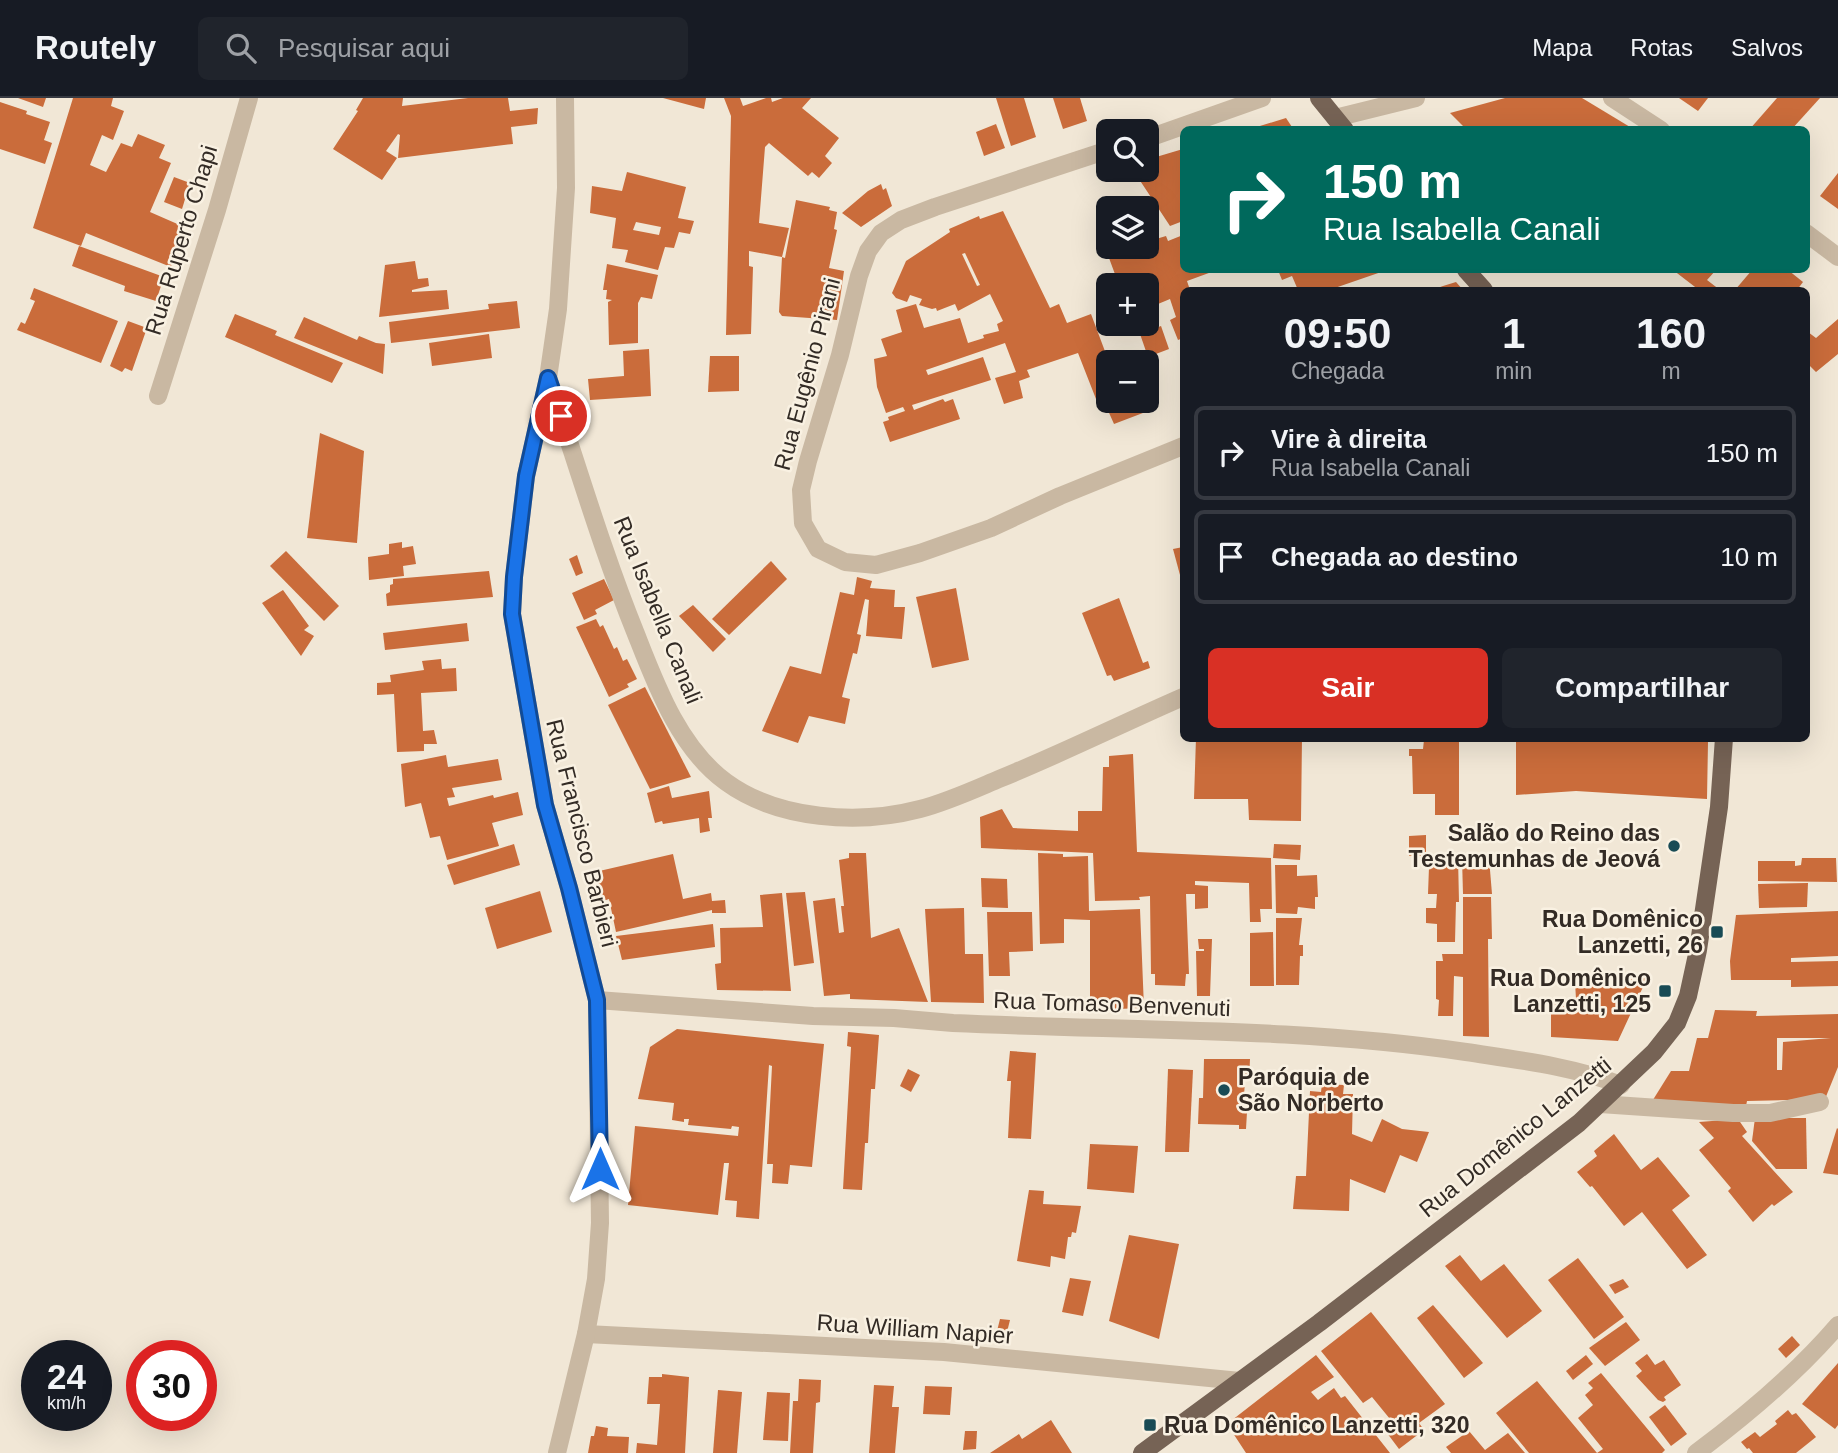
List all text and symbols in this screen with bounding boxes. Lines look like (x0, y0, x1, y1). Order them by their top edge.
search box (198, 17, 688, 80)
text: Routely (35, 29, 156, 66)
icon: search (222, 29, 260, 67)
text: Pesquisar aqui (278, 33, 450, 63)
text: Mapa (1532, 34, 1592, 61)
text: Rotas (1630, 34, 1693, 61)
text: Salvos (1731, 34, 1803, 61)
map controls (1096, 119, 1159, 413)
button: search (1096, 119, 1159, 182)
street label: Rua Ruperto Chapi (140, 142, 222, 338)
icon: right (1208, 154, 1299, 245)
text: 150 m (1323, 154, 1462, 208)
button: layers (1096, 196, 1159, 259)
text: Rua Isabella Canali (1323, 211, 1601, 247)
button: + (1096, 273, 1159, 336)
street label: Rua Eugênio Pirani (769, 275, 845, 473)
text: 09:50 (1284, 310, 1391, 357)
text: 1 (1502, 310, 1525, 357)
text: 160 (1636, 310, 1706, 357)
button: − (1096, 350, 1159, 413)
text: Chegada (1291, 358, 1384, 384)
text: min (1495, 358, 1532, 384)
text: m (1662, 358, 1681, 384)
pin (531, 386, 591, 446)
icon: arrive (542, 397, 580, 435)
text: Vire à direita (1271, 424, 1427, 454)
icon: right (1212, 434, 1250, 472)
text: 150 m (1706, 438, 1778, 468)
text: Rua Isabella Canali (1271, 455, 1470, 481)
street label: Rua Isabella Canali (609, 513, 707, 707)
icon: arrive (1212, 538, 1250, 576)
text: Chegada ao destino (1271, 542, 1518, 572)
text: 10 m (1720, 542, 1778, 572)
button: Sair (1208, 648, 1488, 728)
button: Compartilhar (1502, 648, 1782, 728)
street label: Rua Francisco Barbieri (541, 716, 623, 950)
place label: Salão do Reino das Testemunhas de Jeová (1409, 820, 1660, 872)
marker: Salão do Reino das Testemunhas de Jeová (1666, 838, 1682, 854)
place label: Rua Domênico Lanzetti, 26 (1542, 906, 1703, 958)
marker: Rua Domênico Lanzetti, 26 (1709, 924, 1725, 940)
place label: Rua Domênico Lanzetti, 125 (1490, 965, 1651, 1017)
marker: Rua Domênico Lanzetti, 125 (1657, 983, 1673, 999)
street label: Rua Tomaso Benvenuti (993, 987, 1231, 1021)
street label: Rua Domênico Lanzetti (1414, 1052, 1616, 1222)
place label: Paróquia de São Norberto (1238, 1064, 1384, 1116)
marker: Paróquia de São Norberto (1216, 1082, 1232, 1098)
position arrow (563, 1132, 637, 1206)
street label: Rua William Napier (816, 1309, 1014, 1349)
speed limit sign: 30 (126, 1340, 217, 1431)
text: 24 (47, 1357, 86, 1396)
text: km/h (47, 1393, 86, 1413)
place label: Rua Domênico Lanzetti, 320 (1164, 1412, 1469, 1438)
marker: Rua Domênico Lanzetti, 320 (1142, 1417, 1158, 1433)

